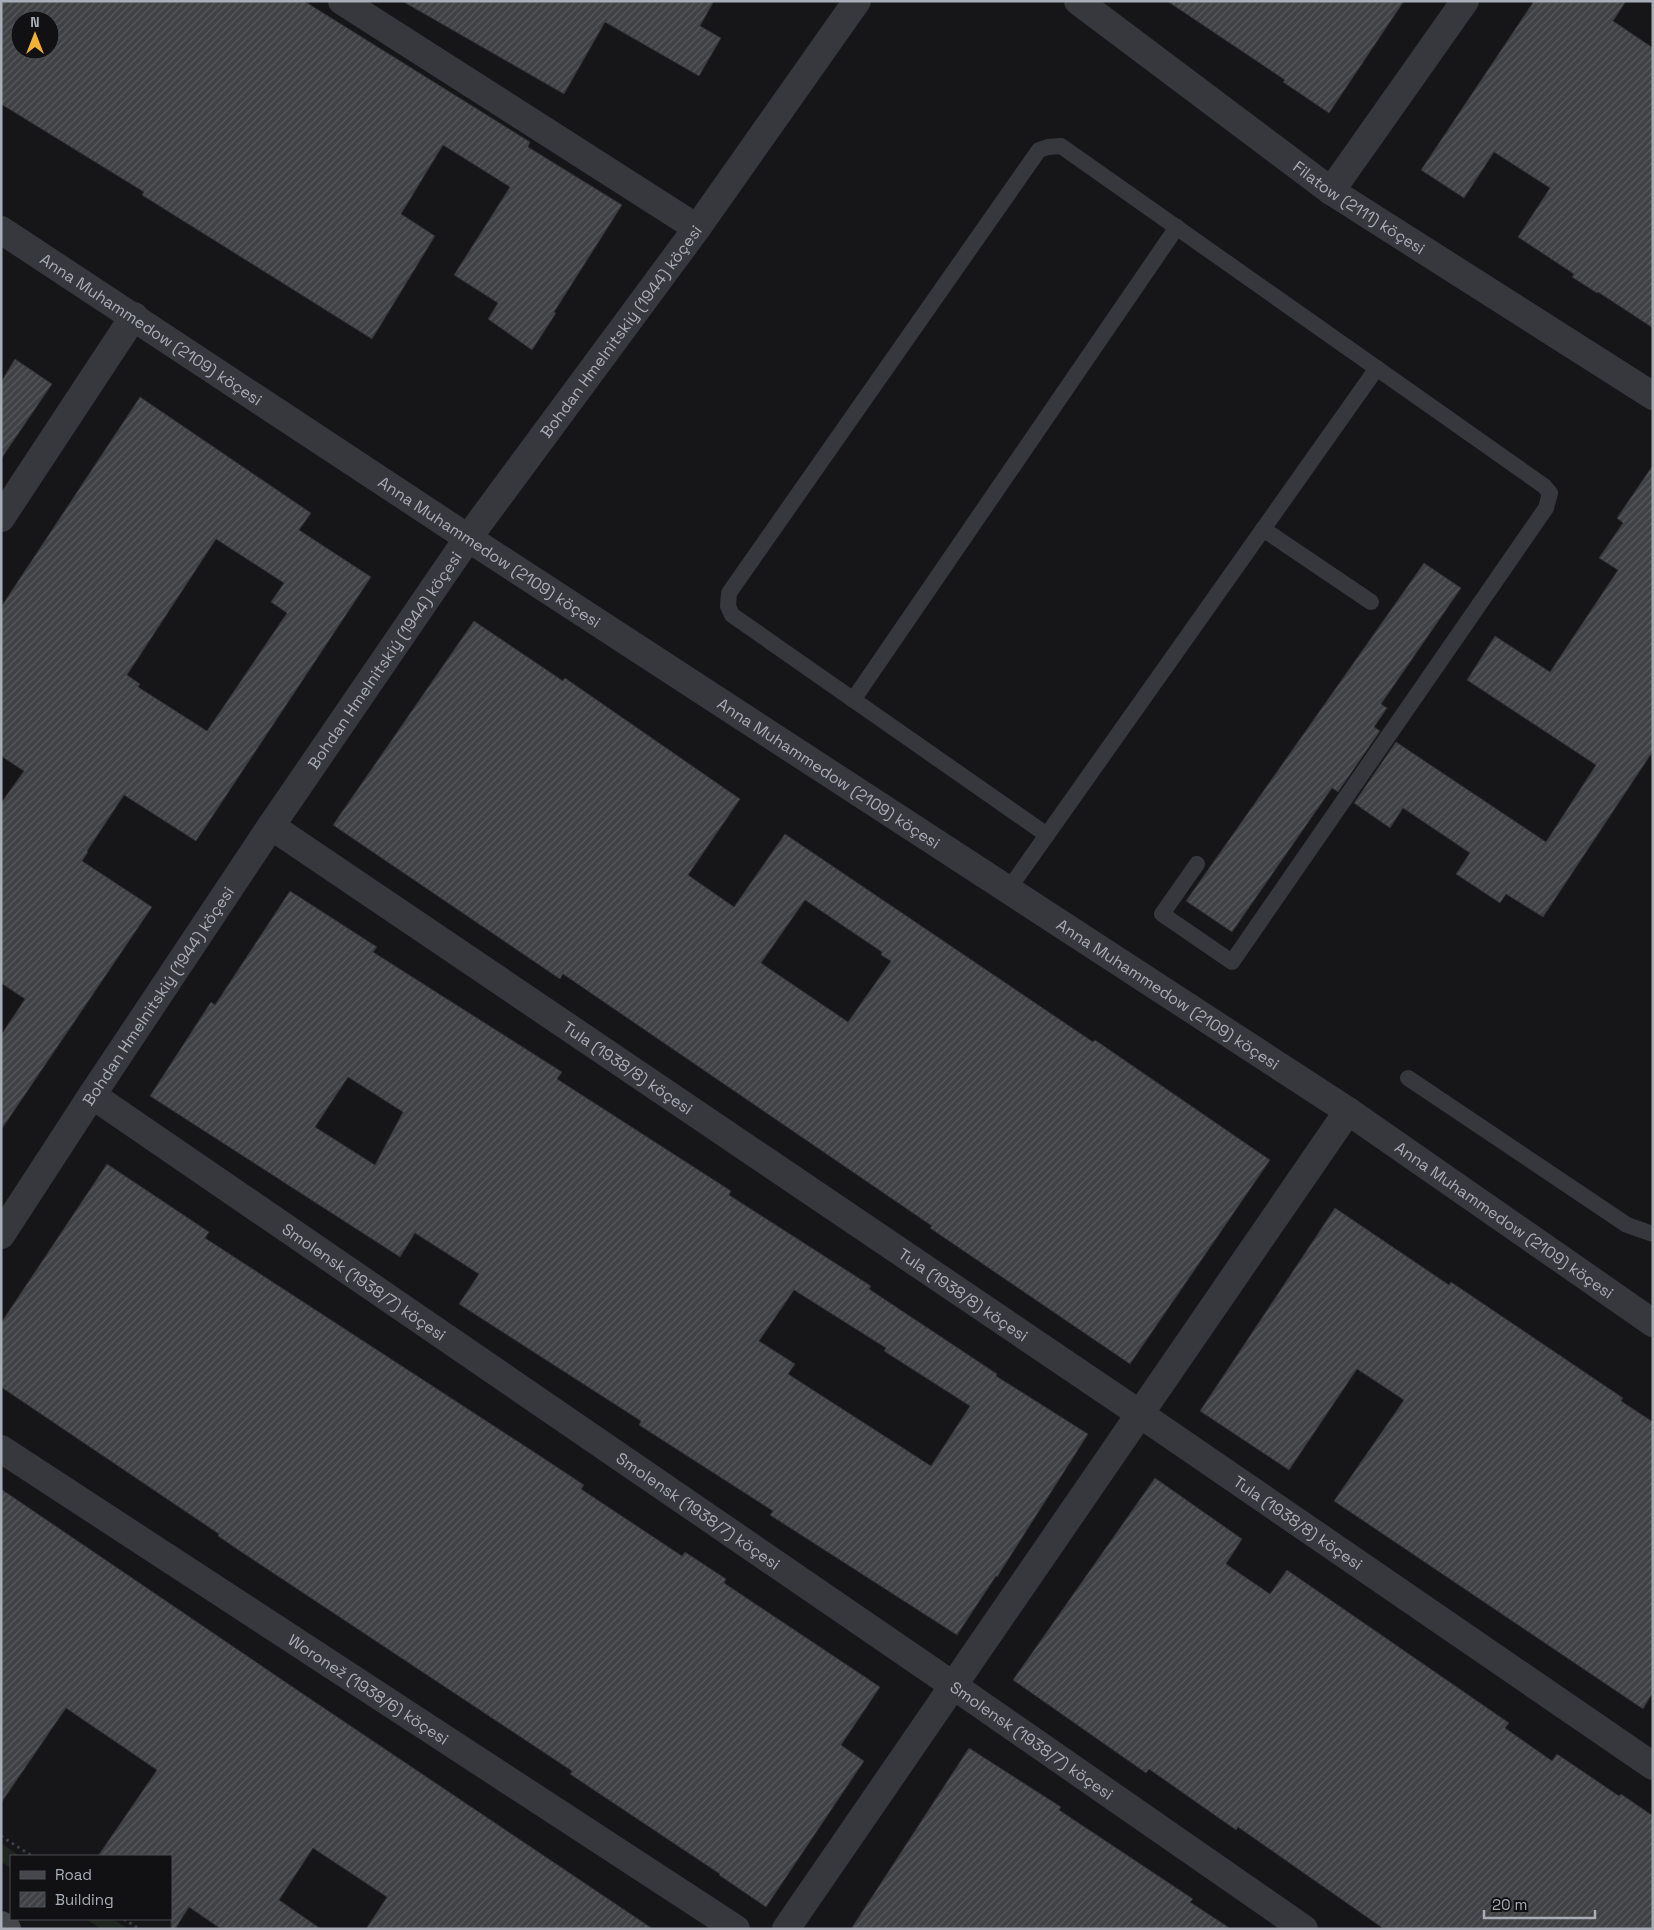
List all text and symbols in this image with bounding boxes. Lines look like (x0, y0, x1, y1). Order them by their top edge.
north arrow (10, 10, 60, 60)
text: N (30, 13, 40, 31)
street label: Filatow (2111) köçesi (1289, 156, 1429, 259)
street label: Bohdan Hmelnitskiý (1944) köçesi (535, 221, 706, 442)
street label: Anna Muhammedow (2109) köçesi (36, 248, 266, 410)
street label: Anna Muhammedow (2109) köçesi (374, 471, 605, 632)
street label: Bohdan Hmelnitskiý (1944) köçesi (303, 547, 466, 773)
street label: Anna Muhammedow (2109) köçesi (713, 693, 944, 853)
street label: Bohdan Hmelnitskiý (1944) köçesi (77, 882, 238, 1110)
street label: Anna Muhammedow (2109) köçesi (1053, 914, 1284, 1074)
street label: Tula (1938/8) köçesi (559, 1016, 697, 1119)
street label: Anna Muhammedow (2109) köçesi (1391, 1136, 1618, 1303)
street label: Smolensk (1938/7) köçesi (278, 1218, 450, 1345)
street label: Tula (1938/8) köçesi (894, 1243, 1032, 1346)
street label: Smolensk (1938/7) köçesi (612, 1447, 784, 1574)
street label: Tula (1938/8) köçesi (1229, 1471, 1367, 1574)
street label: Woronež (1938/6) köçesi (284, 1629, 453, 1749)
street label: Smolensk (1938/7) köçesi (946, 1676, 1118, 1804)
legend (10, 1855, 172, 1920)
text: Road (55, 1865, 92, 1884)
scale bar (1484, 1888, 1595, 1920)
text: Building (55, 1890, 114, 1909)
text: 20 m (1492, 1895, 1527, 1914)

